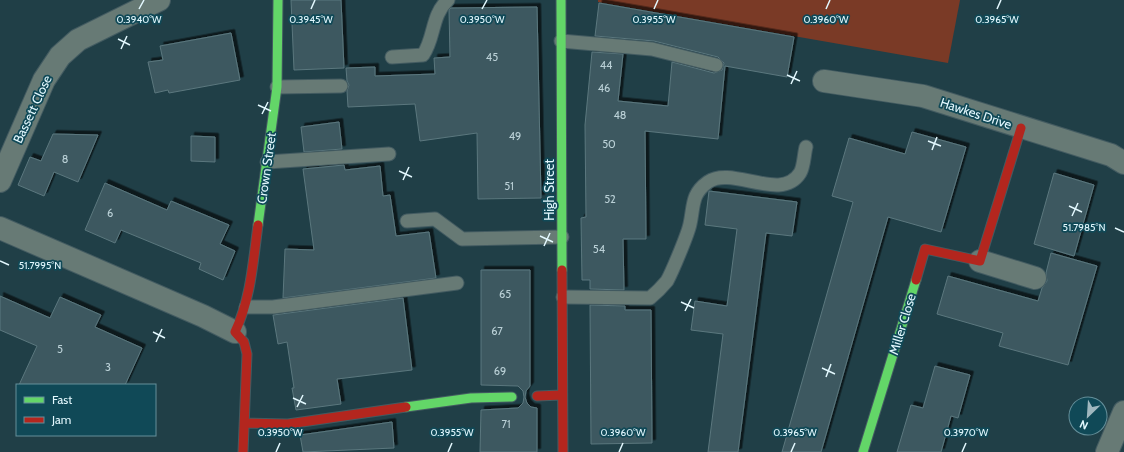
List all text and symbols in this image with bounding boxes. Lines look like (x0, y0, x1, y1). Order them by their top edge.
text: 0.3940°W (116, 13, 162, 26)
text: 0.3945°W (289, 13, 333, 26)
text: 0.3950°W (460, 13, 505, 26)
text: 0.3955°W (632, 13, 676, 26)
text: 0.3960°W (803, 13, 849, 26)
text: 0.3965°W (975, 13, 1019, 26)
house number: 45 (486, 50, 498, 64)
house number: 44 (600, 58, 613, 72)
street label: Bassett Close (9, 72, 55, 146)
house number: 46 (598, 81, 610, 95)
street label: Hawkes Drive (938, 94, 1014, 132)
house number: 48 (613, 108, 627, 122)
house number: 49 (509, 129, 521, 143)
street label: Crown Street (253, 131, 279, 205)
house number: 50 (602, 137, 616, 151)
house number: 8 (62, 152, 68, 166)
street label: High Street (541, 159, 557, 221)
house number: 51 (504, 179, 514, 193)
house number: 52 (604, 192, 616, 206)
house number: 6 (107, 206, 113, 220)
text: 51.7985°N (1063, 221, 1105, 234)
house number: 54 (593, 242, 606, 256)
text: 51.7995°N (19, 259, 61, 272)
house number: 65 (499, 287, 511, 301)
street label: Miller Close (885, 291, 919, 357)
house number: 67 (491, 324, 503, 338)
house number: 5 (57, 342, 63, 356)
house number: 3 (105, 360, 111, 374)
house number: 69 (494, 364, 506, 378)
legend (16, 384, 156, 436)
text: Fast (52, 392, 72, 407)
north arrow (1068, 396, 1108, 436)
text: Jam (51, 412, 71, 427)
house number: 71 (501, 417, 511, 431)
text: N (1077, 417, 1090, 433)
text: 0.3950°W (258, 426, 303, 439)
text: 0.3955°W (430, 426, 474, 439)
text: 0.3960°W (600, 426, 646, 439)
text: 0.3965°W (773, 426, 817, 439)
text: 0.3970°W (944, 426, 989, 439)

